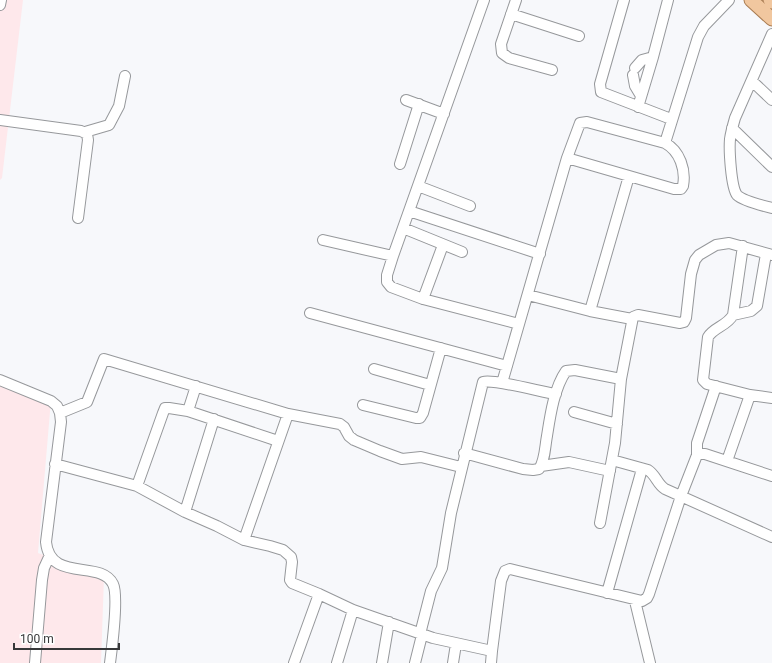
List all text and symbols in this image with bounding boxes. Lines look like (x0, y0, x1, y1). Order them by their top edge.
scale bar (14, 625, 119, 651)
text: 100 m (20, 632, 54, 646)

